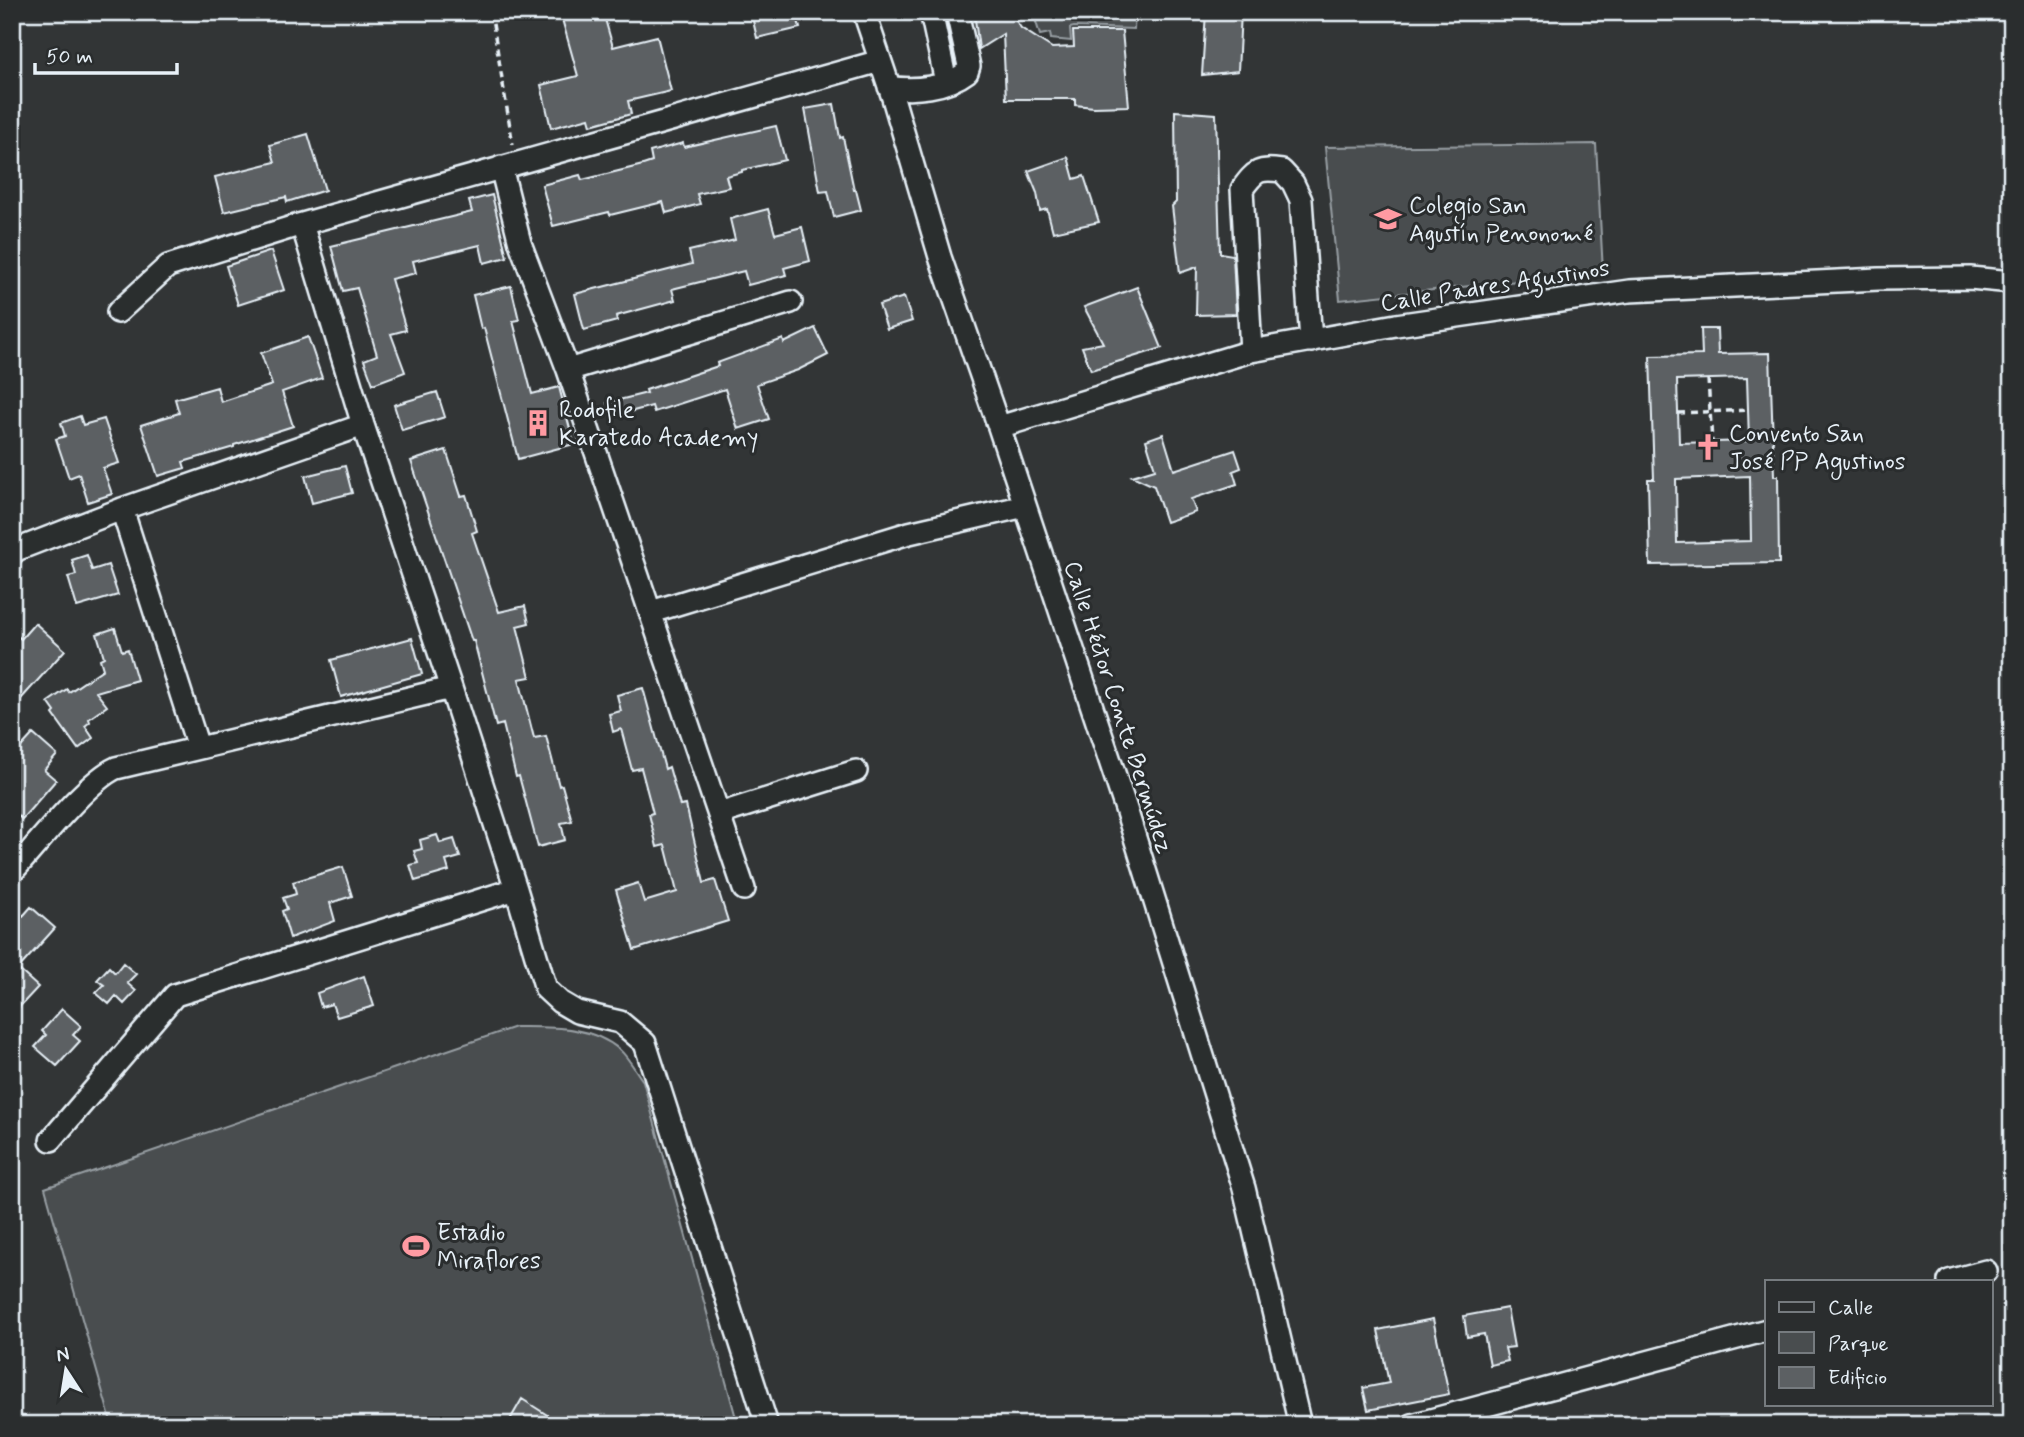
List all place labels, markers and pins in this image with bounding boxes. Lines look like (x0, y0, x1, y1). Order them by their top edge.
place label: Colegio San Agustín Penonomé (1409, 191, 1593, 250)
school or university icon: Colegio San Agustín Penonomé (1373, 204, 1403, 234)
place label: Rodofile Karatedo Academy (559, 395, 758, 454)
building icon: Rodofile Karatedo Academy (523, 408, 553, 438)
place label: Convento San José PP Agustinos (1729, 419, 1906, 480)
church icon: Convento San José PP Agustinos (1693, 432, 1723, 462)
place label: Estadio Miraflores (437, 1218, 541, 1277)
sports icon: Estadio Miraflores (401, 1231, 431, 1261)

